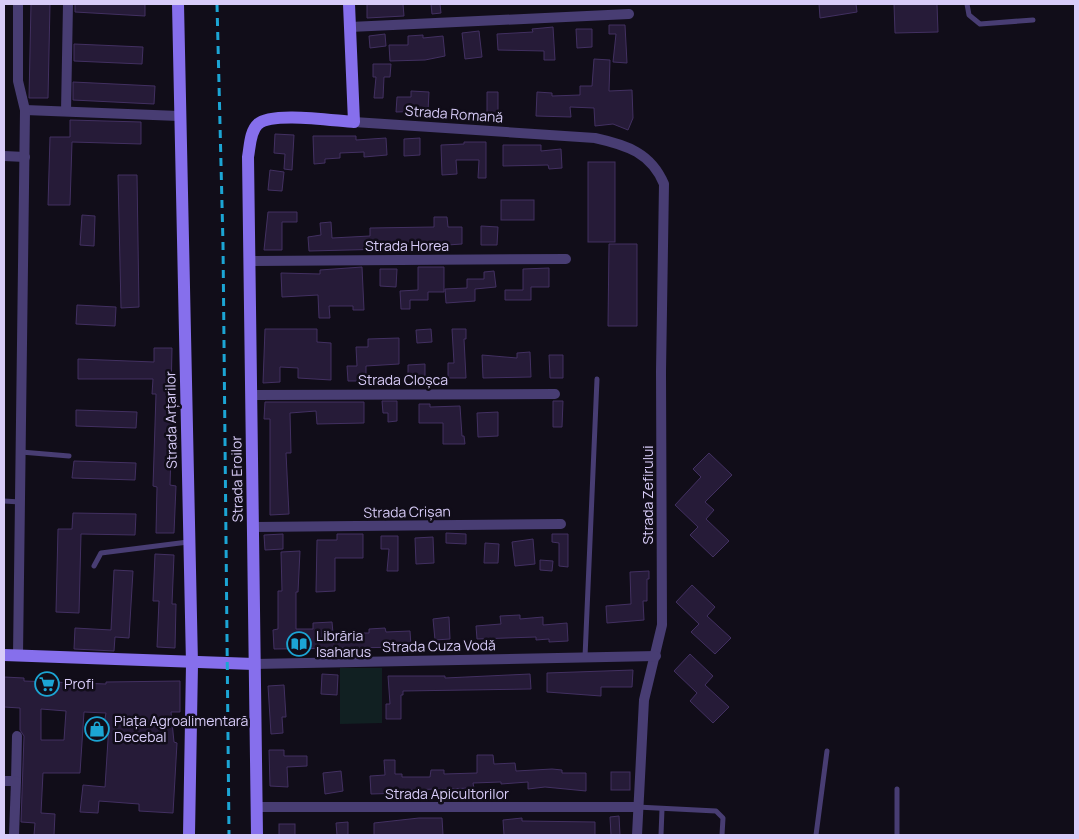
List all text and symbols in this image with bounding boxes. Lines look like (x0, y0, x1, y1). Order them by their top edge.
street label: Strada Romană (404, 101, 504, 126)
street label: Strada Horea (365, 236, 449, 255)
street label: Strada Cloșca (358, 370, 448, 389)
street label: Strada Arțarilor (160, 371, 181, 469)
street label: Strada Eroilor (226, 435, 247, 523)
street label: Strada Zefirului (638, 445, 657, 545)
street label: Strada Crișan (363, 501, 451, 522)
place label: Librăria Isaharus (316, 626, 371, 661)
library icon: Librăria Isaharus (286, 631, 312, 657)
street label: Strada Cuza Vodă (382, 635, 496, 656)
supermarket icon: Profi (34, 671, 60, 697)
place label: Profi (64, 674, 94, 693)
place label: Piața Agroalimentară Decebal (114, 711, 248, 746)
shop icon: Piața Agroalimentară Decebal (84, 716, 110, 742)
street label: Strada Apicultorilor (385, 784, 509, 803)

